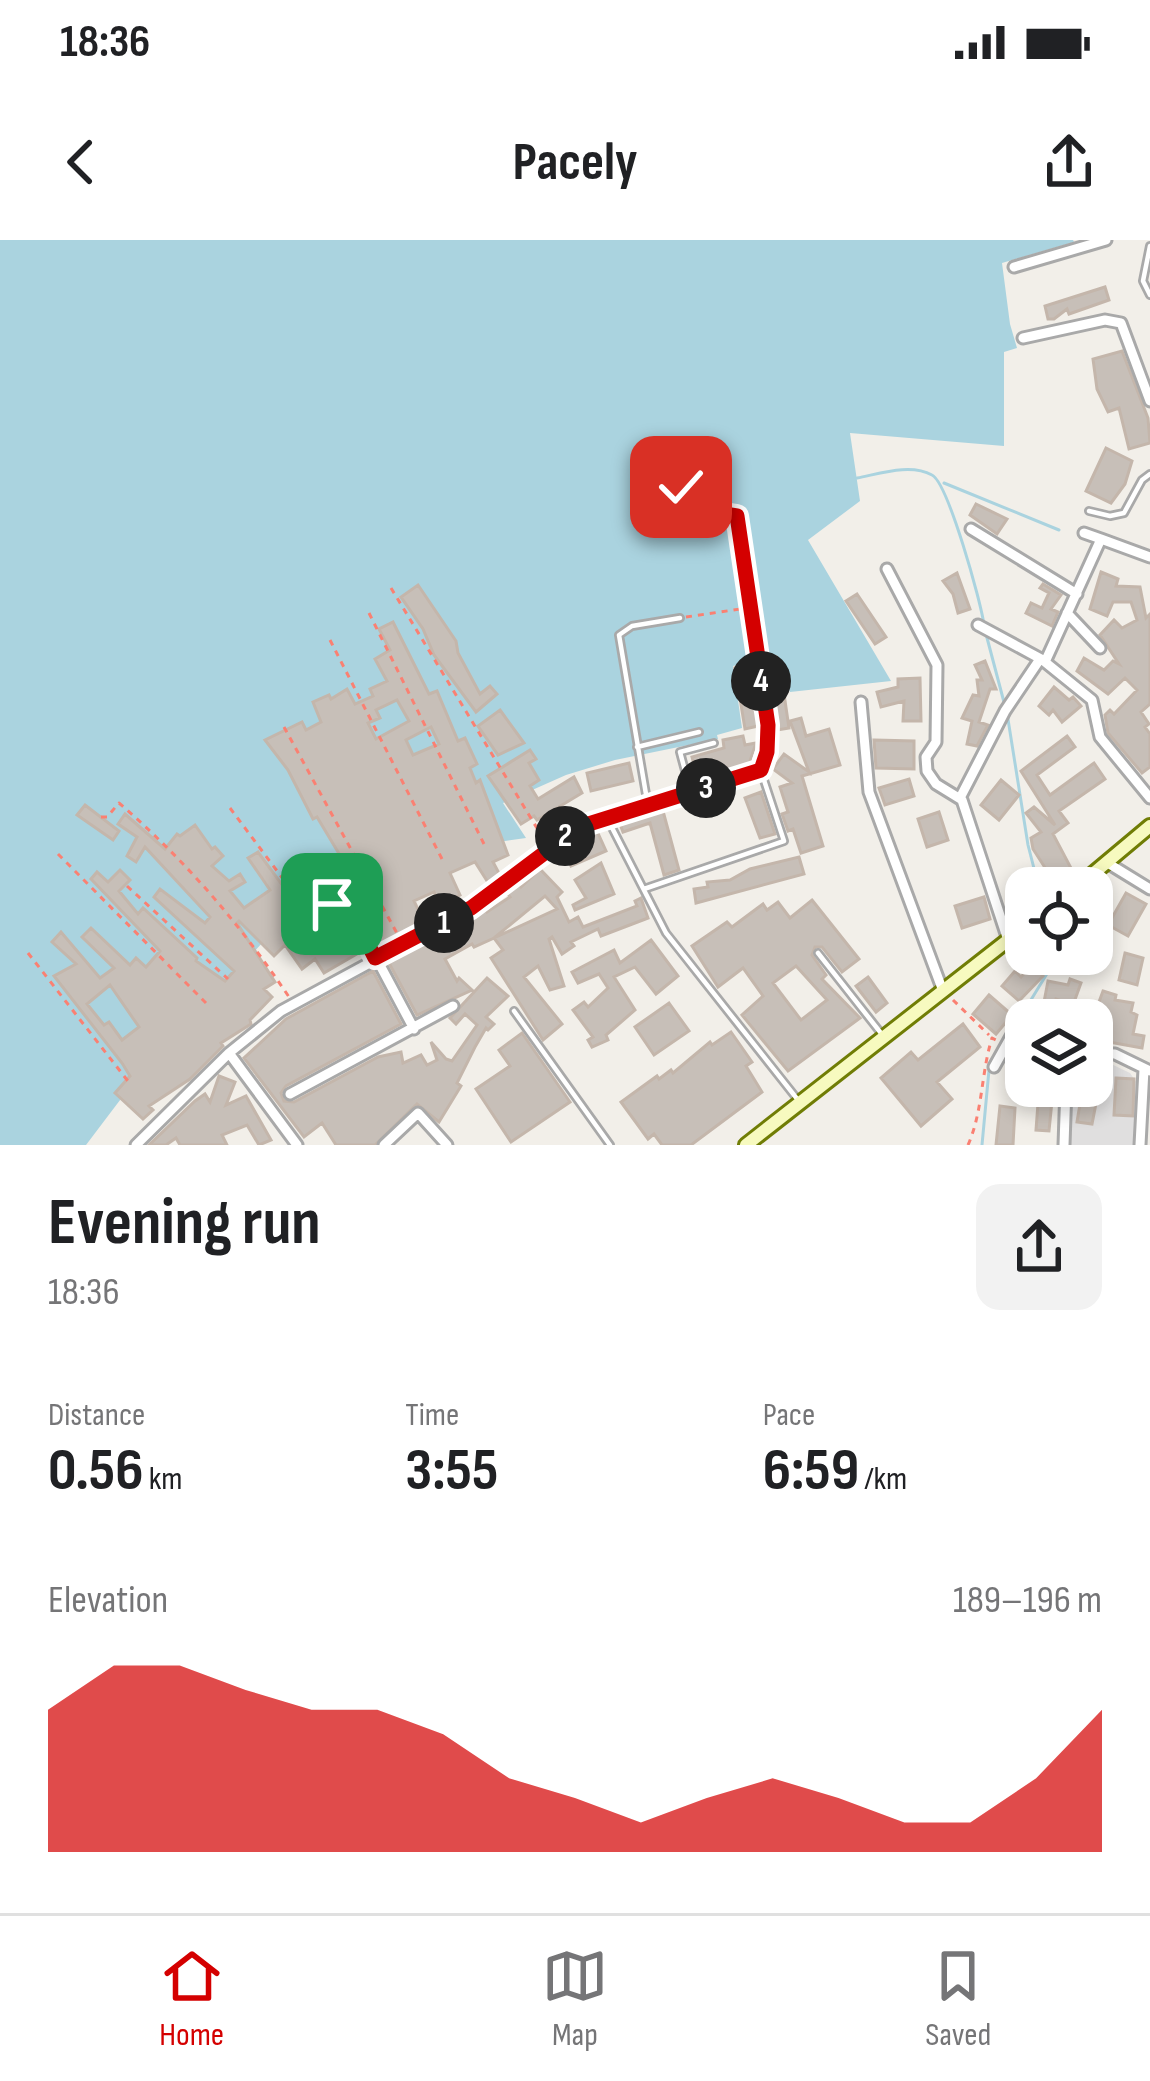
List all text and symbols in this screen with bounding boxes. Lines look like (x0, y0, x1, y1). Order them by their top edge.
text: 18:36 (60, 15, 150, 70)
icon: back (48, 129, 114, 195)
icon: share (1036, 129, 1102, 195)
text: Pacely (512, 130, 638, 195)
pin (630, 436, 732, 538)
icon: check (648, 454, 714, 520)
pin: 4 (731, 651, 791, 711)
text: 4 (753, 661, 769, 701)
pin: 3 (676, 758, 736, 818)
text: 3 (699, 768, 713, 808)
pin: 2 (535, 806, 595, 866)
text: 2 (558, 816, 572, 856)
pin (281, 853, 383, 955)
map controls (1005, 867, 1113, 1107)
button: locate (1005, 867, 1113, 975)
icon: arrive (299, 871, 365, 937)
pin: 1 (414, 893, 474, 953)
text: 1 (438, 903, 450, 943)
button: layers (1005, 999, 1113, 1107)
text: Evening run (48, 1184, 321, 1263)
button: share (976, 1184, 1102, 1310)
text: 18:36 (48, 1269, 120, 1316)
text: Distance (48, 1395, 145, 1435)
text: Time (405, 1395, 459, 1435)
text: Pace (763, 1395, 815, 1435)
text: 0.56 (48, 1435, 143, 1507)
text: 3:55 (405, 1435, 498, 1507)
text: 6:59 (763, 1435, 859, 1507)
text: km (143, 1459, 183, 1499)
text: /km (859, 1459, 907, 1499)
text: Elevation (48, 1577, 168, 1624)
text: 189–196 m (953, 1577, 1102, 1624)
tab: Home (159, 1943, 225, 2055)
tab: Map (542, 1943, 608, 2055)
tab: Saved (925, 1943, 991, 2055)

